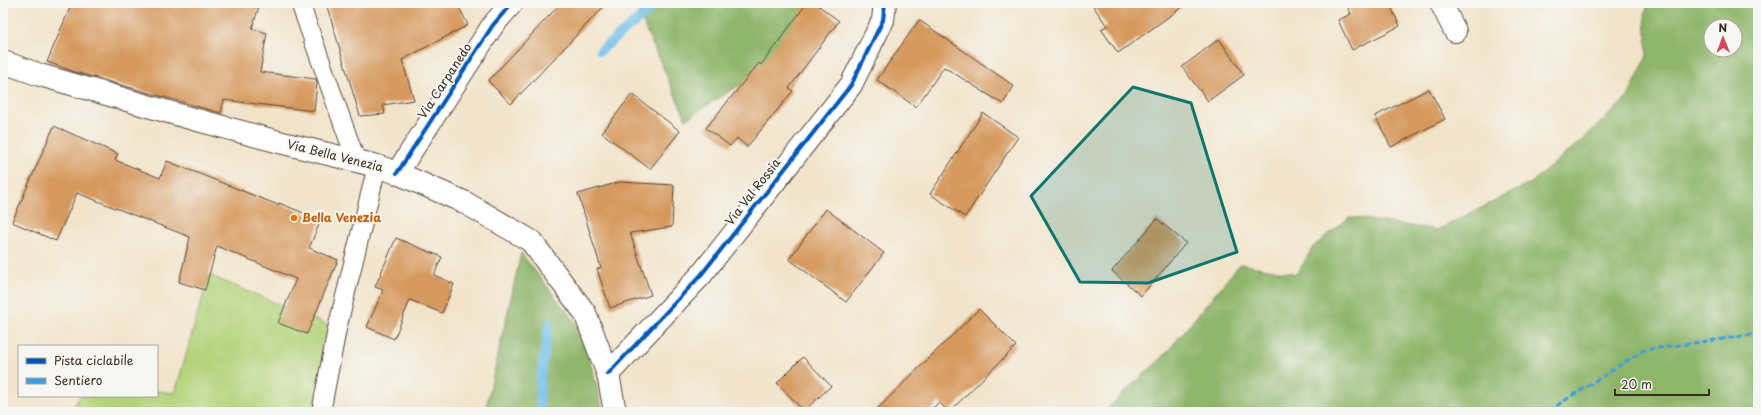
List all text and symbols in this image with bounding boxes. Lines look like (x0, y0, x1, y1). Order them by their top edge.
north arrow (1703, 18, 1743, 58)
text: N (1718, 19, 1728, 36)
street label: Via Carpanedo (413, 39, 476, 122)
street label: Via Bella Venezia (285, 134, 386, 176)
street label: Via Val Rossia (720, 153, 785, 229)
place label: Bella Venezia (302, 208, 382, 226)
marker: Bella Venezia (289, 213, 299, 223)
legend (18, 345, 158, 397)
text: Pista ciclabile (54, 351, 134, 369)
text: Sentiero (54, 371, 103, 389)
scale bar (1615, 371, 1709, 397)
text: 20 m (1621, 375, 1652, 393)

